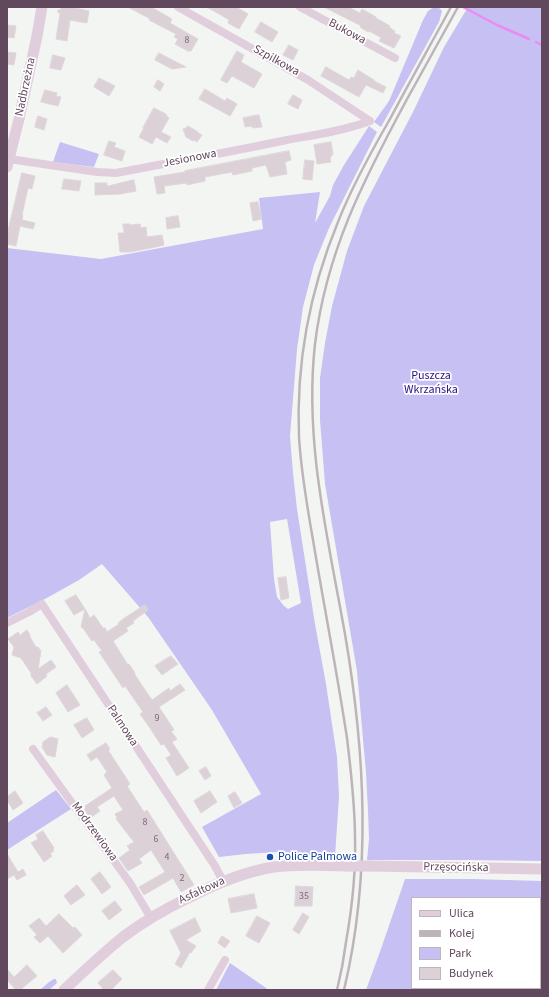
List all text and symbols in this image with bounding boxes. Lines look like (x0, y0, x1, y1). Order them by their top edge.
street label: Bukowa (326, 16, 368, 48)
house number: 8 (185, 35, 189, 47)
street label: Szpilkowa (250, 42, 302, 80)
street label: Nadbrzeżna (13, 56, 39, 118)
street label: Jesionowa (162, 147, 218, 171)
park label: Puszcza Wkrzańska (404, 369, 458, 397)
street label: Palmowa (103, 703, 141, 749)
house number: 9 (155, 713, 159, 725)
street label: Modrzewiowa (68, 800, 120, 864)
house number: 8 (143, 817, 147, 829)
house number: 6 (154, 834, 158, 846)
place label: Police Palmowa (278, 850, 357, 864)
house number: 4 (165, 852, 169, 864)
marker: Police Palmowa (265, 852, 275, 862)
street label: Przęsocińska (423, 860, 489, 876)
house number: 2 (180, 873, 184, 885)
street label: Asfaltowa (177, 874, 227, 908)
house number: 35 (299, 891, 309, 903)
legend (411, 897, 541, 989)
text: Ulica (449, 905, 474, 922)
text: Kolej (449, 925, 474, 942)
text: Park (449, 945, 471, 962)
text: Budynek (449, 965, 493, 982)

